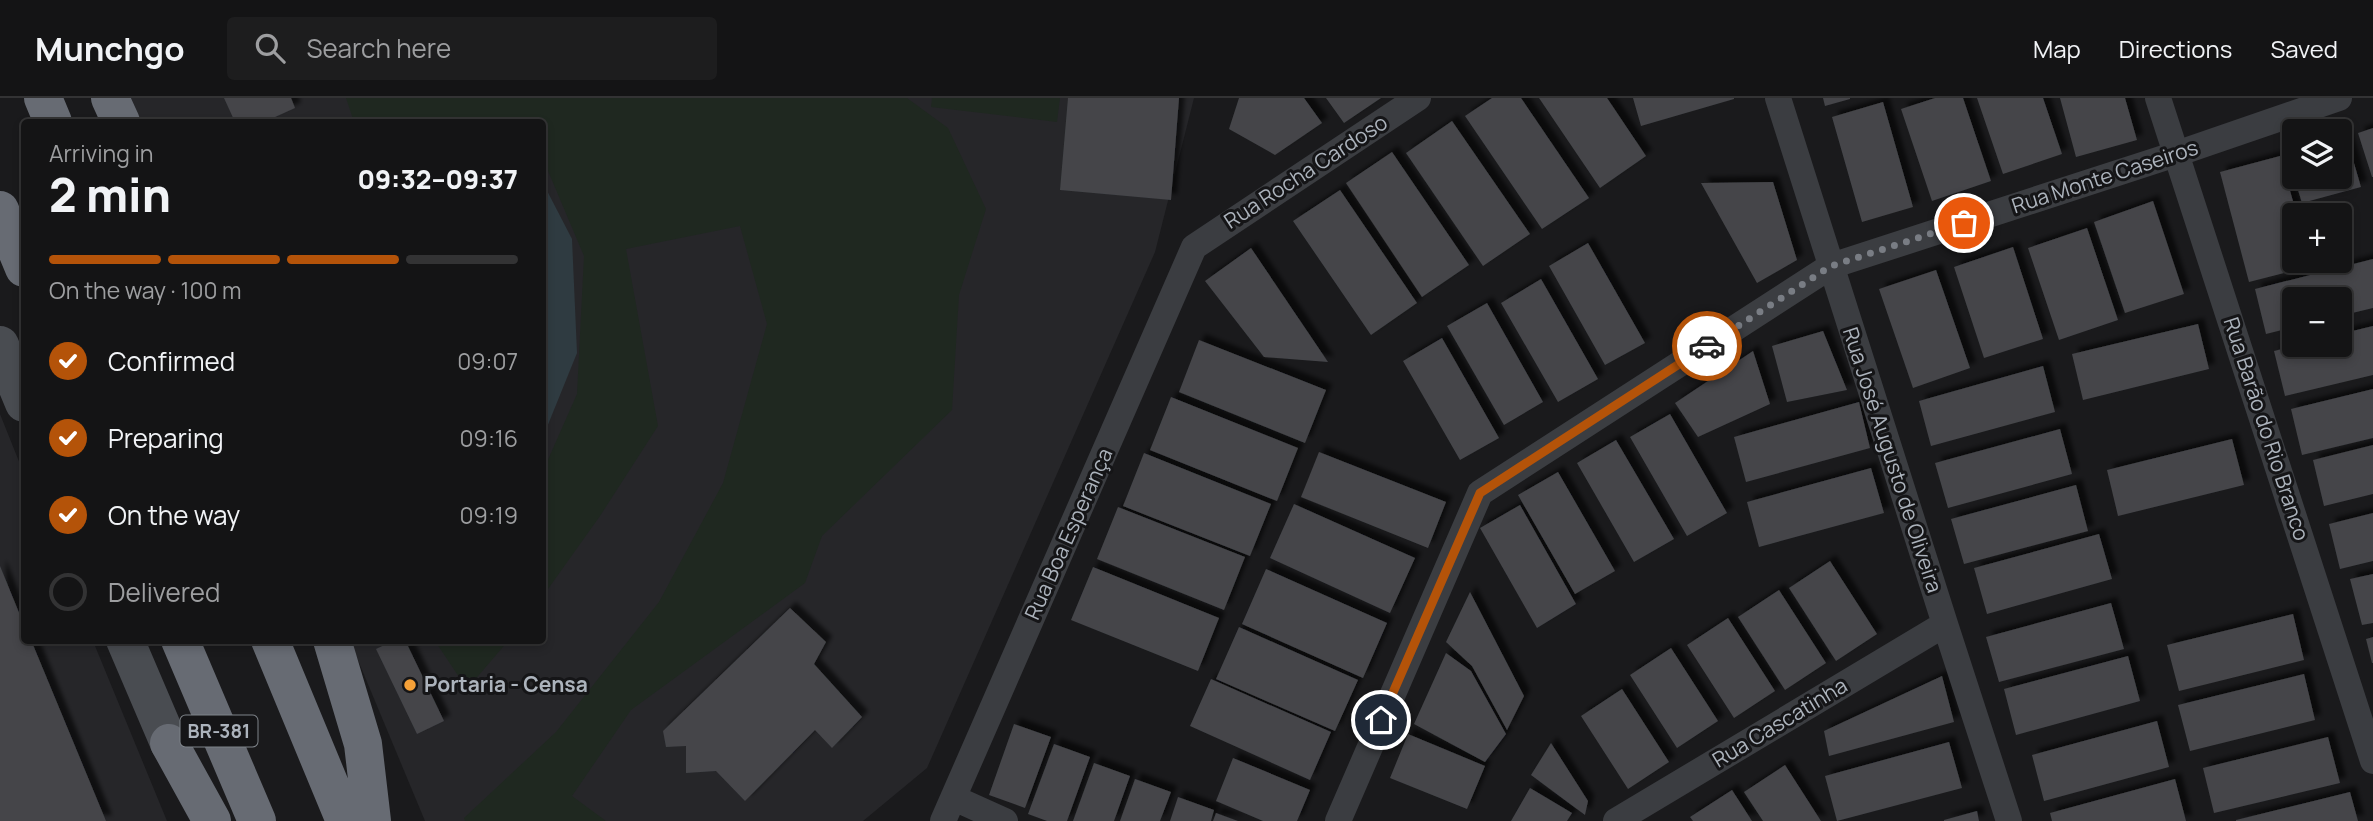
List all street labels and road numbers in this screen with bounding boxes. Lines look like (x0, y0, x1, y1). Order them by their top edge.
street label: Rua Rocha Cardoso (1218, 108, 1393, 234)
street label: Rua Monte Caseiros (2008, 133, 2201, 219)
street label: Rua Barão do Rio Branco (2218, 313, 2316, 544)
street label: Rua José Augusto de Oliveira (1837, 323, 1949, 596)
street label: Rua Boa Esperança (1018, 443, 1118, 624)
street label: Rua Cascatinha (1707, 671, 1852, 773)
road number: BR-381 (180, 716, 258, 746)

